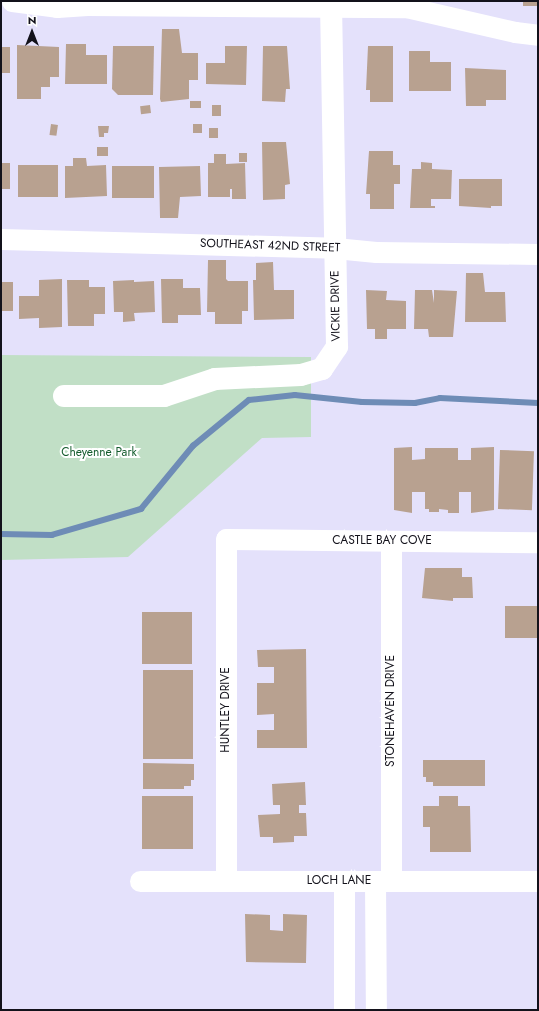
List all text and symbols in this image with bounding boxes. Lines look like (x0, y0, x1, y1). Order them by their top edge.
north arrow (12, 12, 52, 52)
text: N (28, 12, 36, 28)
street label: SOUTHEAST 42ND STREET (200, 236, 340, 256)
street label: VICKIE DRIVE (328, 270, 344, 342)
park label: Cheyenne Park (61, 446, 137, 460)
street label: CASTLE BAY COVE (332, 534, 432, 548)
street label: STONEHAVEN DRIVE (384, 655, 398, 767)
street label: HUNTLEY DRIVE (219, 667, 233, 753)
street label: LOCH LANE (307, 874, 371, 888)

